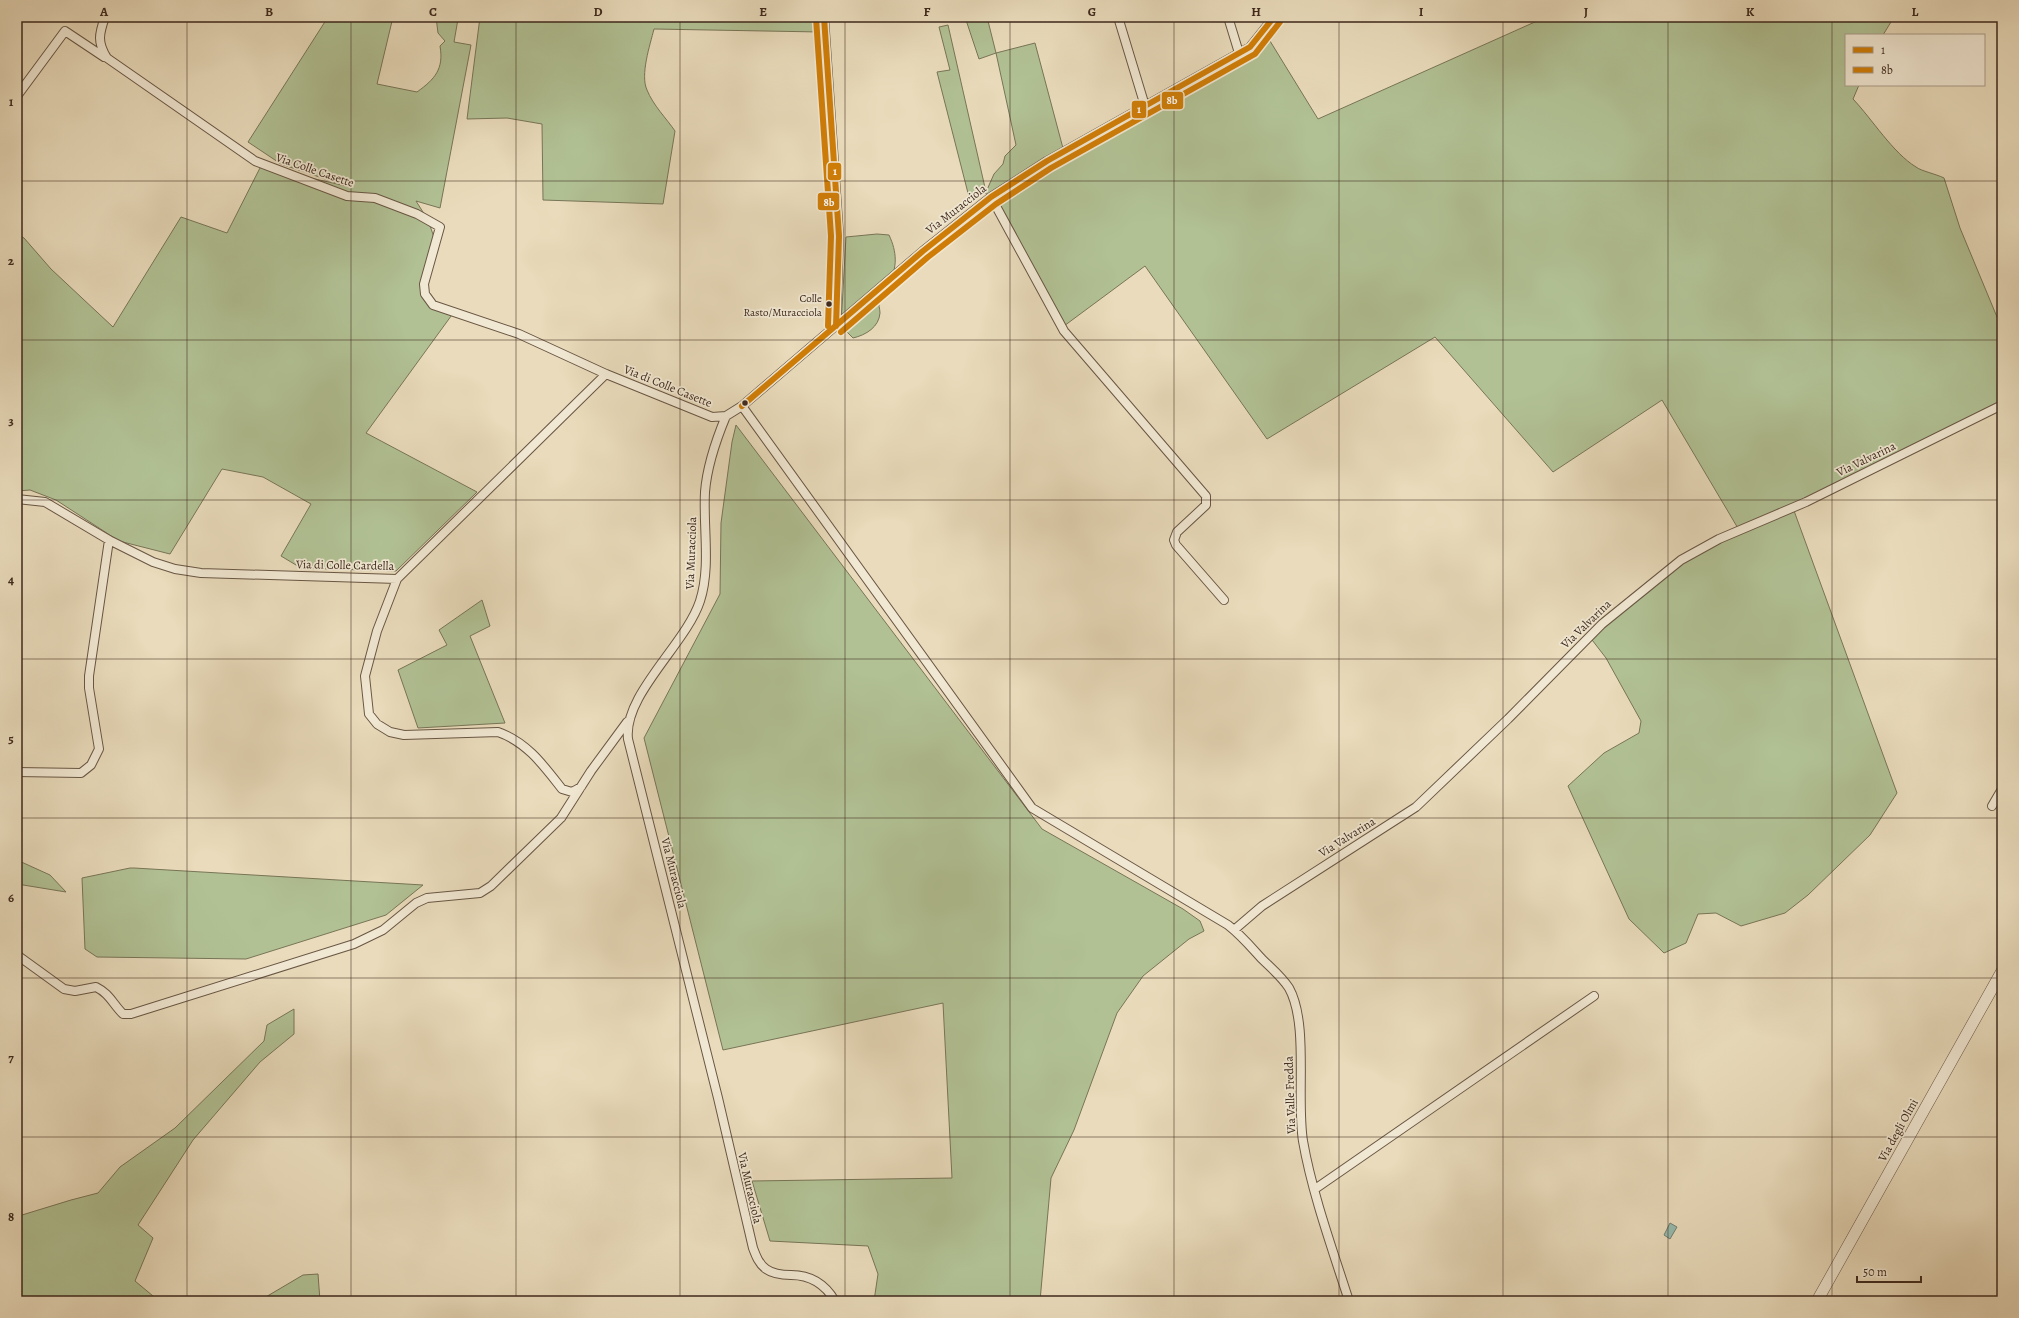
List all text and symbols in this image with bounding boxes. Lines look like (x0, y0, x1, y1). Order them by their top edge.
text: A (99, 3, 109, 20)
text: B (265, 3, 273, 20)
text: C (429, 3, 437, 20)
text: D (593, 3, 603, 20)
text: E (759, 3, 767, 20)
text: F (924, 3, 931, 20)
text: G (1088, 3, 1096, 20)
text: H (1251, 3, 1261, 20)
text: I (1419, 3, 1424, 20)
text: J (1584, 3, 1588, 20)
text: K (1746, 3, 1755, 20)
text: L (1912, 3, 1919, 20)
legend (1845, 34, 1985, 86)
text: 1 (1881, 42, 1885, 58)
text: 8b (1881, 62, 1893, 78)
line badge: 8b (1161, 91, 1184, 110)
text: 1 (9, 93, 14, 110)
text: 8b (1167, 93, 1178, 108)
line badge: 1 (1131, 100, 1147, 119)
text: 1 (1137, 102, 1141, 117)
street label: Via Colle Casette (273, 149, 356, 191)
line badge: 1 (827, 162, 842, 181)
text: 1 (833, 164, 837, 179)
street label: Via Muracciola (922, 180, 990, 238)
line badge: 8b (817, 192, 840, 211)
text: 8b (824, 195, 835, 210)
text: 2 (8, 252, 15, 269)
place label: Colle Rasto/Muracciola (743, 291, 823, 320)
marker: Colle Rasto/Muracciola (824, 299, 834, 309)
street label: Via di Colle Casette (621, 361, 715, 411)
unlabelled marker (740, 398, 750, 408)
text: 3 (8, 412, 14, 429)
street label: Via Valvarina (1833, 438, 1899, 481)
street label: Via Muracciola (682, 516, 700, 591)
street label: Via di Colle Cardella (295, 556, 395, 574)
text: 4 (8, 571, 14, 588)
street label: Via Valvarina (1557, 596, 1615, 653)
text: 5 (8, 730, 14, 747)
street label: Via Valvarina (1315, 813, 1379, 861)
street label: Via Muracciola (657, 835, 691, 911)
text: 6 (8, 889, 14, 906)
text: 7 (8, 1049, 14, 1066)
street label: Via Valle Fredda (1281, 1055, 1299, 1135)
street label: Via degli Olmi (1874, 1096, 1922, 1165)
street label: Via Muracciola (734, 1150, 766, 1226)
text: 8 (8, 1208, 14, 1225)
scale bar (1857, 1258, 1921, 1284)
text: 50 m (1863, 1264, 1887, 1280)

